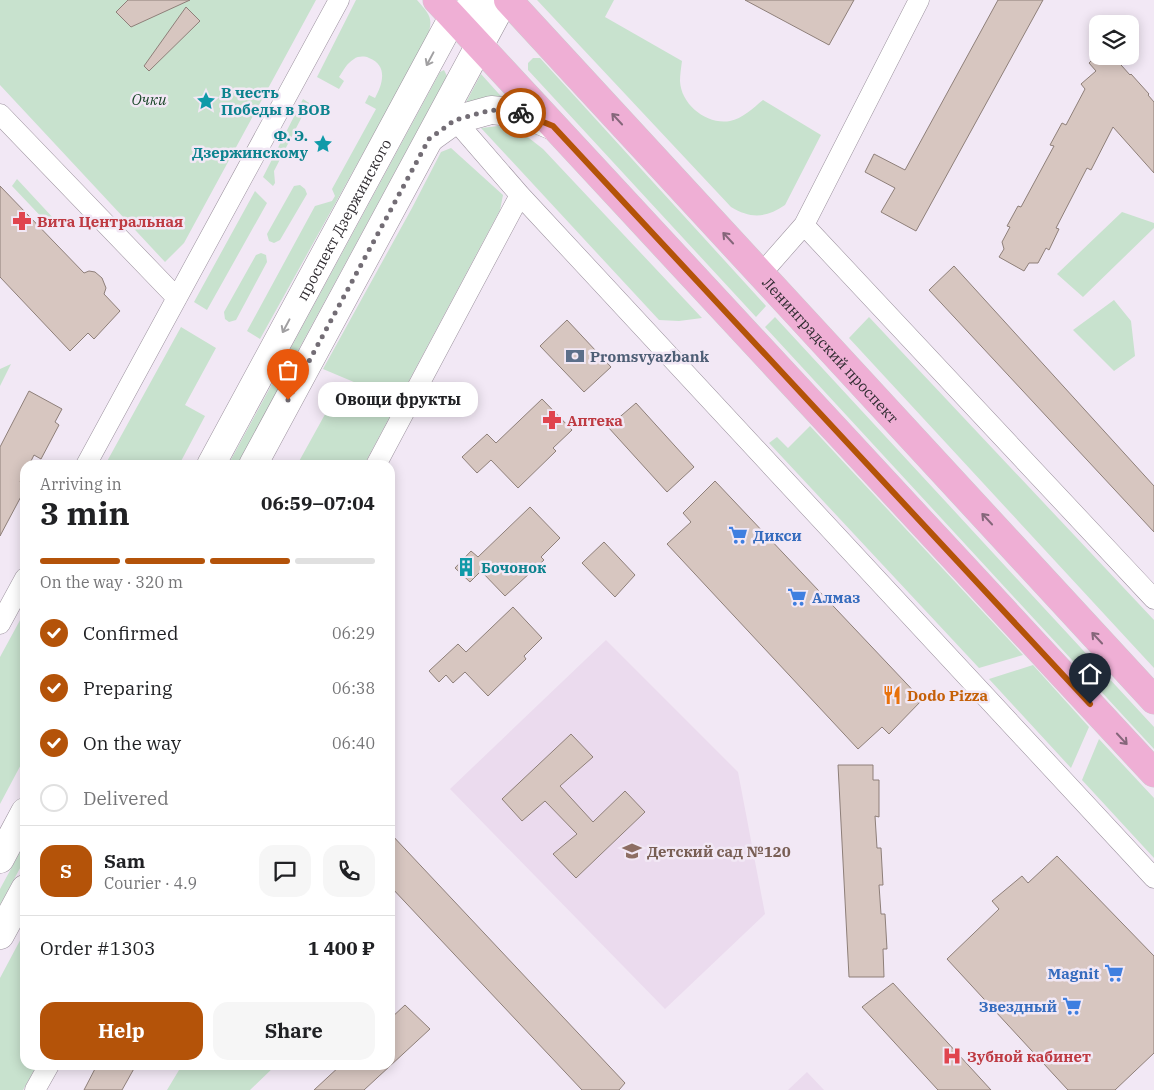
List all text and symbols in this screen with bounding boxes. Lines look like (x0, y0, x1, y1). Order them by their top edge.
map controls (1089, 15, 1139, 65)
button: layers (1089, 15, 1139, 65)
one-way arrow (425, 52, 435, 67)
place label: В честь Победы в ВОВ (221, 83, 330, 119)
courier (496, 88, 546, 138)
park label: Очки (132, 90, 167, 109)
place icon: В честь Победы в ВОВ (195, 90, 217, 112)
icon: bike (507, 99, 535, 127)
one-way arrow (611, 113, 623, 126)
place label: Ф. Э. Дзержинскому (192, 126, 308, 162)
place icon: Ф. Э. Дзержинскому (312, 133, 334, 155)
street label: проспект Дзержинского (292, 135, 395, 304)
pharmacy icon: Вита Центральная (11, 210, 33, 232)
place label: Вита Центральная (37, 212, 183, 231)
one-way arrow (722, 232, 734, 245)
street label: Ленинградский проспект (759, 273, 903, 427)
one-way arrow (281, 318, 291, 332)
bank icon: Promsvyazbank (564, 345, 586, 367)
place label: Promsvyazbank (590, 347, 710, 366)
pin (267, 349, 309, 400)
icon: bag (274, 356, 302, 384)
callout: Овощи фрукты (318, 382, 478, 418)
text: Овощи фрукты (335, 389, 461, 409)
pharmacy icon: Аптека (541, 409, 563, 431)
place label: Аптека (567, 411, 623, 430)
text: Arriving in (40, 474, 122, 494)
text: 06:59–07:04 (261, 491, 375, 515)
text: 3 min (40, 492, 130, 534)
one-way arrow (981, 512, 993, 525)
supermarket icon: Дикси (727, 524, 749, 546)
place label: Дикси (753, 526, 802, 545)
building icon: Бочонок (455, 556, 477, 578)
place label: Бочонок (481, 558, 546, 577)
text: On the way · 320 m (40, 572, 183, 592)
supermarket icon: Алмаз (786, 586, 808, 608)
place label: Алмаз (812, 588, 860, 607)
icon: check (40, 619, 68, 647)
text: Confirmed (83, 621, 178, 645)
text: 06:29 (332, 623, 375, 643)
one-way arrow (1091, 632, 1103, 645)
pin (1069, 653, 1111, 704)
icon: home (1076, 660, 1104, 688)
icon: check (40, 674, 68, 702)
text: Preparing (83, 676, 172, 700)
text: 06:38 (332, 678, 375, 698)
restaurant icon: Dodo Pizza (881, 684, 903, 706)
place label: Dodo Pizza (907, 686, 989, 705)
icon: check (40, 729, 68, 757)
text: On the way (83, 731, 181, 755)
one-way arrow (1116, 732, 1128, 745)
text: 06:40 (332, 733, 375, 753)
text: Delivered (83, 786, 169, 810)
school or university icon: Детский сад №120 (621, 840, 643, 862)
place label: Детский сад №120 (647, 842, 791, 861)
button: chat (259, 845, 311, 897)
button: phone (323, 845, 375, 897)
text: Sam (104, 849, 145, 873)
text: S (60, 859, 72, 883)
text: Courier · 4.9 (104, 873, 197, 893)
text: Order #1303 (40, 936, 155, 960)
text: 1 400 ₽ (308, 936, 375, 960)
supermarket icon: Magnit (1103, 962, 1125, 984)
place label: Magnit (1048, 964, 1099, 983)
supermarket icon: Звездный (1061, 995, 1083, 1017)
place label: Звездный (979, 997, 1057, 1016)
button: Help (40, 1002, 203, 1060)
button: Share (213, 1002, 375, 1060)
hospital icon: Зубной кабинет (941, 1045, 963, 1067)
place label: Зубной кабинет (967, 1047, 1091, 1066)

